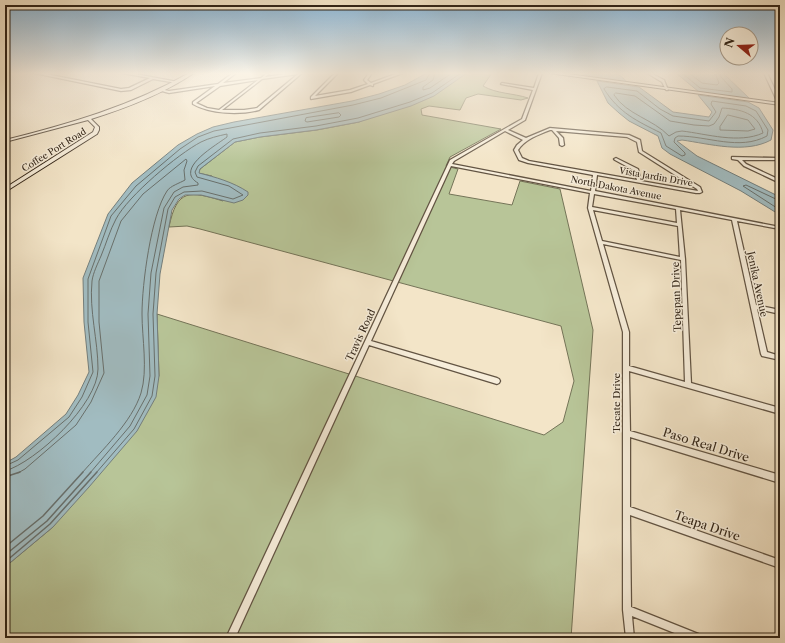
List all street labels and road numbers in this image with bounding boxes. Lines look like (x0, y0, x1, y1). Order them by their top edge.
street label: Coffee Port Road (20, 125, 88, 174)
street label: Vista Jardin Drive (617, 164, 694, 188)
street label: North Dakota Avenue (570, 173, 662, 202)
street label: Jenika Avenue (744, 248, 771, 319)
street label: Tepepan Drive (669, 261, 684, 332)
street label: Travis Road (343, 307, 378, 363)
street label: Tecate Drive (610, 372, 623, 433)
street label: Paso Real Drive (661, 424, 751, 465)
street label: Teapa Drive (672, 507, 742, 544)

